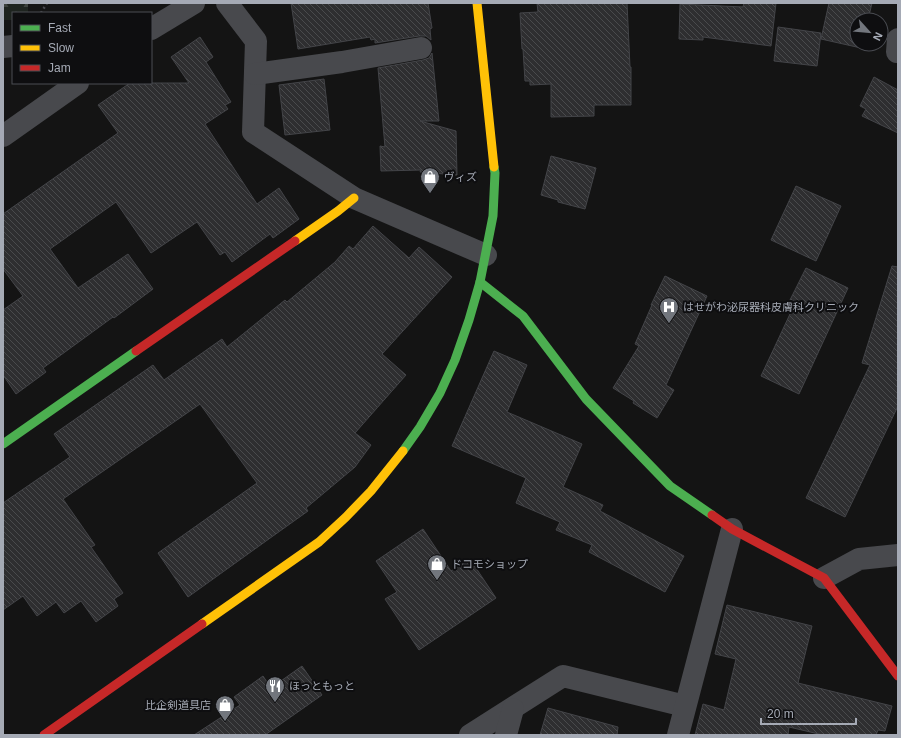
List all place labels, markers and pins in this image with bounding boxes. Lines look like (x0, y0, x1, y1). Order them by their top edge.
shop icon: ヴィズ (419, 166, 441, 194)
place label: ヴィズ (444, 171, 477, 183)
hospital icon: はせがわ泌尿器科皮膚科クリニック (658, 296, 680, 324)
place label: はせがわ泌尿器科皮膚科クリニック (683, 301, 859, 313)
shop icon: ドコモショップ (426, 553, 448, 581)
place label: ドコモショップ (451, 558, 528, 570)
restaurant icon: ほっともっと (264, 675, 286, 703)
place label: ほっともっと (289, 680, 355, 692)
shop icon: 比企剣道具店 (214, 694, 236, 722)
place label: 比企剣道具店 (145, 699, 211, 711)

